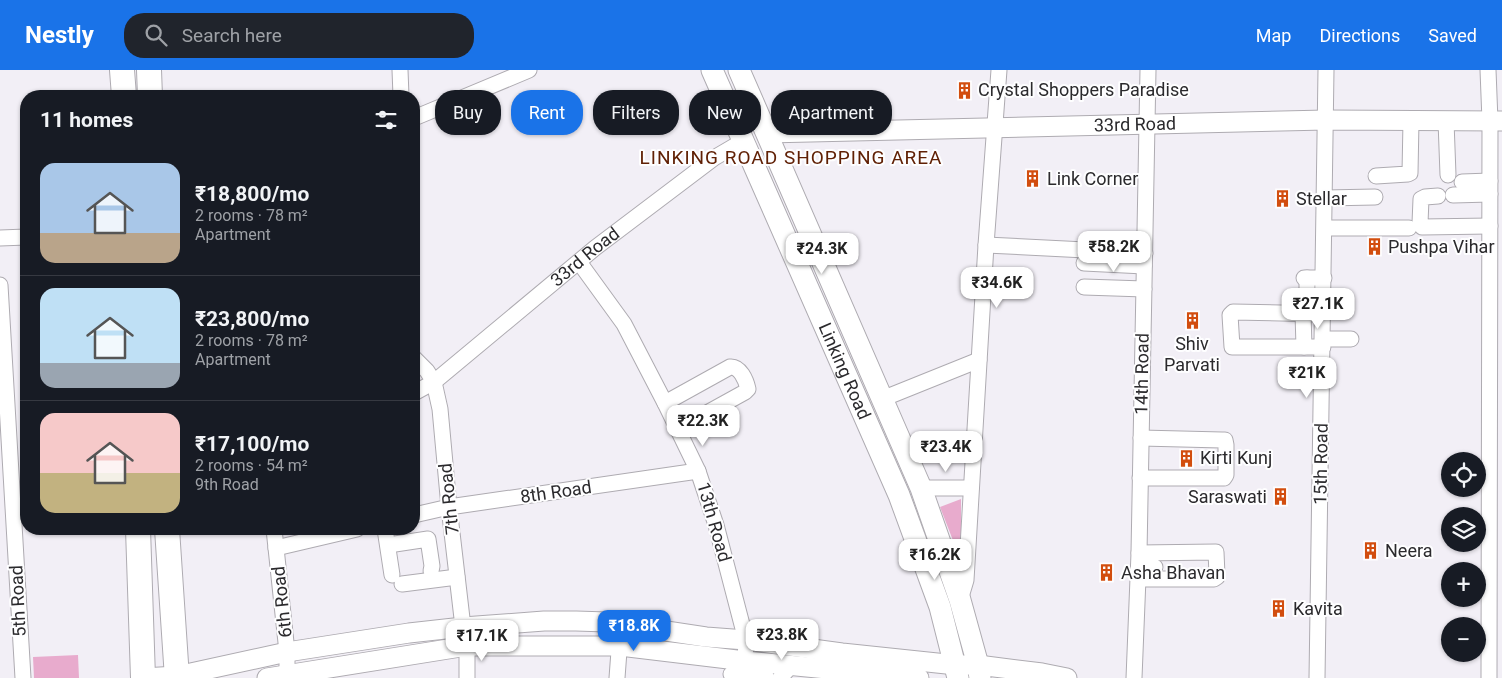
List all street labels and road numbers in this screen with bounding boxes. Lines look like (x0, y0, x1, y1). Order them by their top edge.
street label: 33rd Road (1094, 112, 1176, 135)
street label: 33rd Road (546, 222, 623, 290)
street label: Linking Road (815, 319, 875, 422)
street label: 14th Road (1130, 333, 1153, 415)
street label: 15th Road (1309, 423, 1332, 505)
street label: 7th Road (434, 462, 463, 536)
street label: 8th Road (519, 476, 593, 507)
street label: 13th Road (693, 480, 736, 564)
street label: 5th Road (5, 565, 30, 637)
street label: 6th Road (267, 565, 296, 639)

